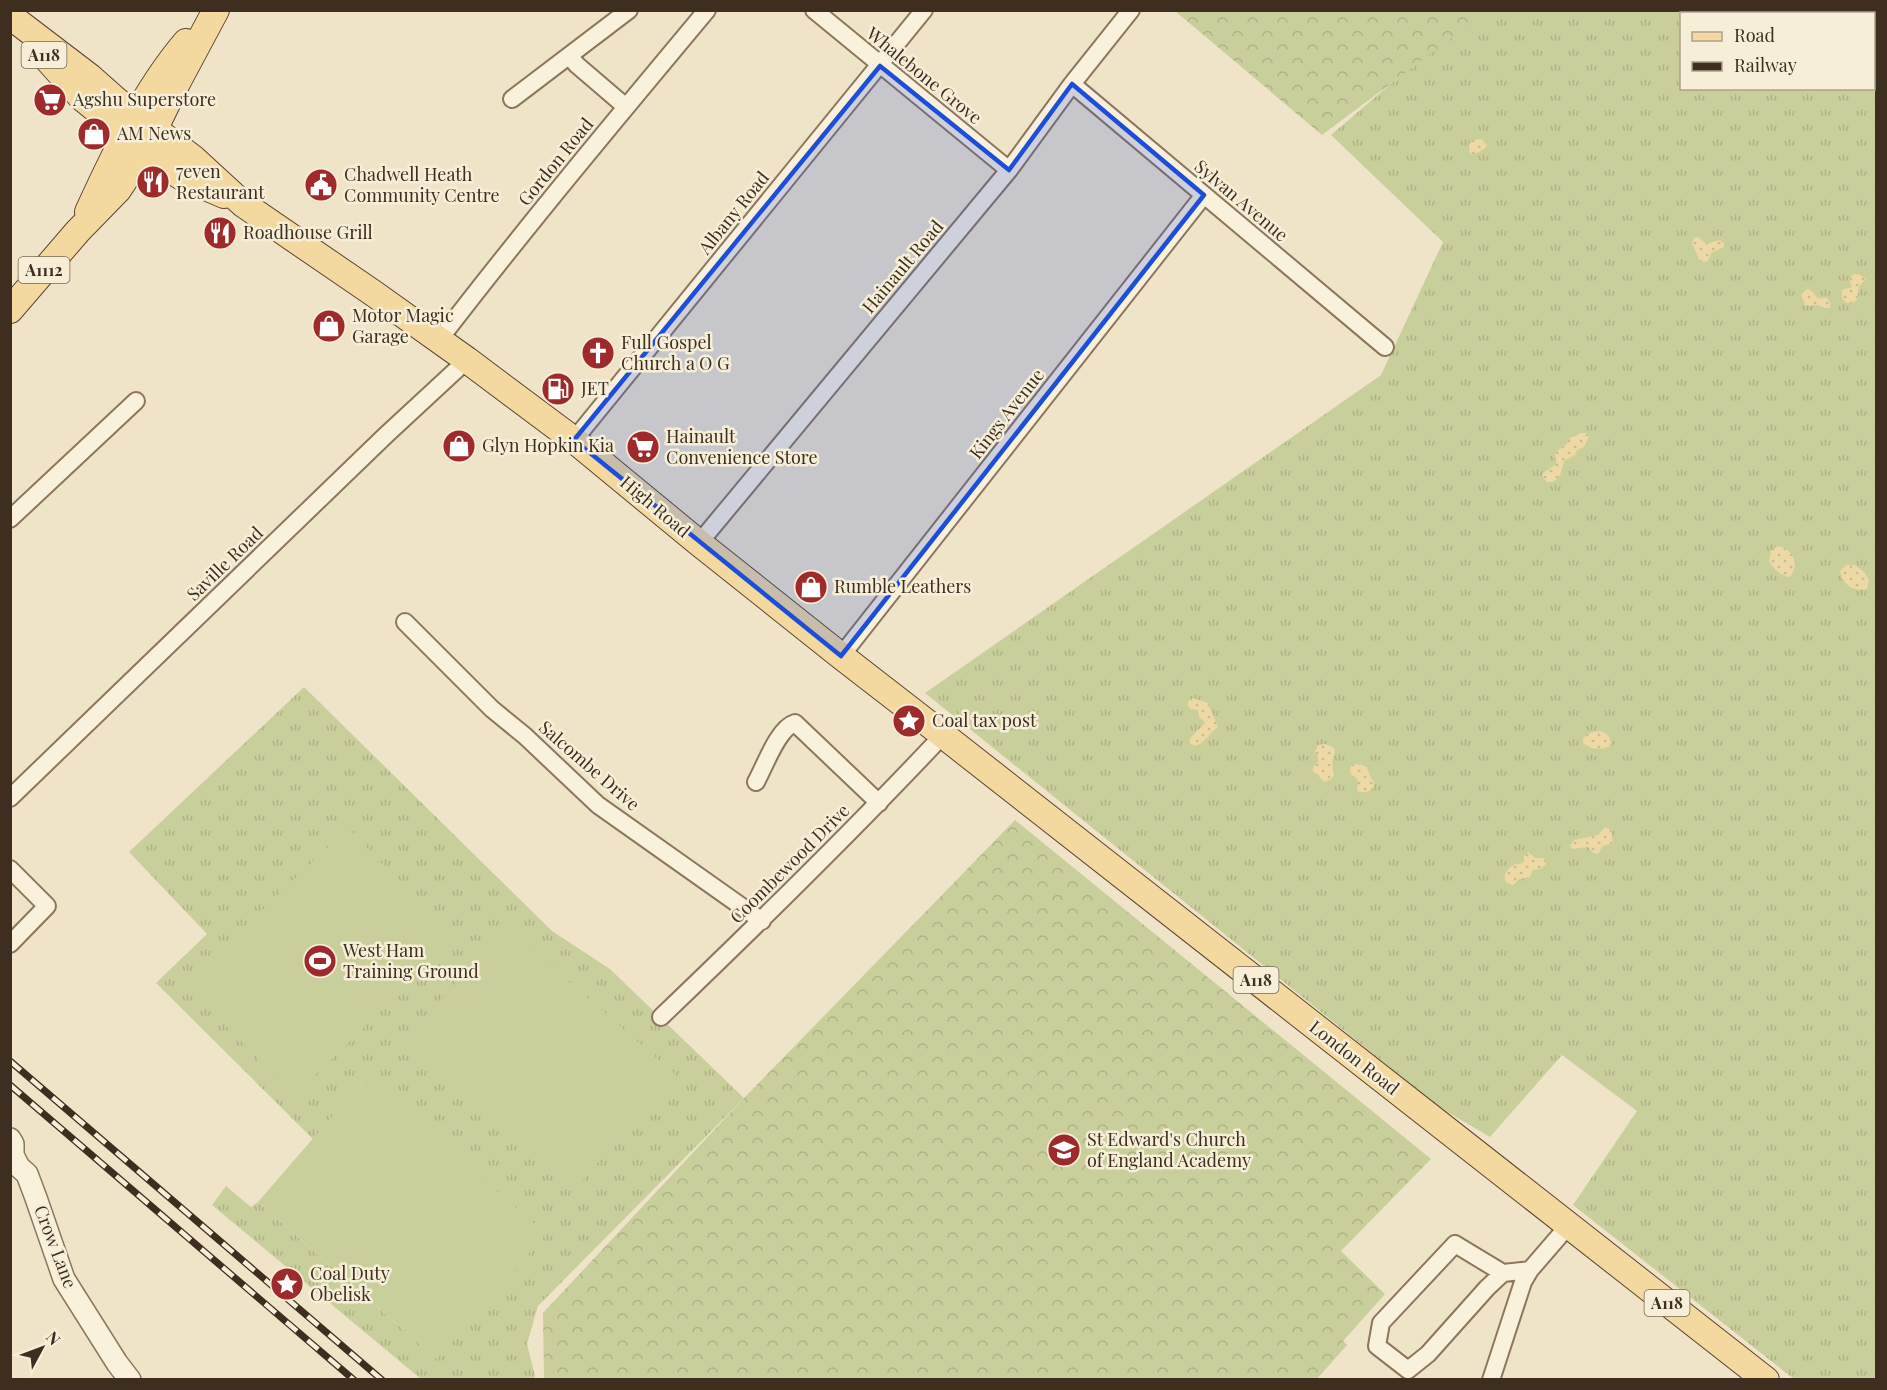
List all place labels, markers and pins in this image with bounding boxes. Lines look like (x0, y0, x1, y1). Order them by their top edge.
supermarket icon: Agshu Superstore (32, 82, 68, 118)
place label: Agshu Superstore (72, 87, 216, 111)
shop icon: AM News (76, 116, 112, 152)
place label: AM News (116, 121, 191, 145)
place label: 7even Restaurant (176, 159, 265, 204)
place label: Chadwell Heath Community Centre (344, 162, 500, 207)
restaurant icon: 7even Restaurant (135, 164, 171, 200)
public building icon: Chadwell Heath Community Centre (303, 167, 339, 203)
restaurant icon: Roadhouse Grill (202, 215, 238, 251)
place label: Roadhouse Grill (243, 220, 373, 244)
place label: Motor Magic Garage (352, 303, 454, 348)
shop icon: Motor Magic Garage (311, 308, 347, 344)
place label: Full Gospel Church a O G (621, 330, 730, 375)
church icon: Full Gospel Church a O G (580, 335, 616, 371)
fuel station icon: JET (540, 371, 576, 407)
place label: JET (580, 376, 609, 400)
place label: Hainault Convenience Store (666, 424, 818, 469)
shop icon: Glyn Hopkin Kia (441, 428, 477, 464)
supermarket icon: Hainault Convenience Store (625, 429, 661, 465)
place label: Glyn Hopkin Kia (482, 433, 614, 457)
shop icon: Rumble Leathers (793, 569, 829, 605)
place label: Rumble Leathers (834, 574, 971, 598)
place icon: Coal tax post (891, 703, 927, 739)
place label: Coal tax post (932, 708, 1037, 732)
place label: West Ham Training Ground (342, 938, 479, 983)
sports icon: West Ham Training Ground (302, 943, 338, 979)
place label: St Edward's Church of England Academy (1087, 1127, 1251, 1172)
school or university icon: St Edward's Church of England Academy (1046, 1132, 1082, 1168)
place label: Coal Duty Obelisk (310, 1261, 390, 1306)
place icon: Coal Duty Obelisk (269, 1266, 305, 1302)

